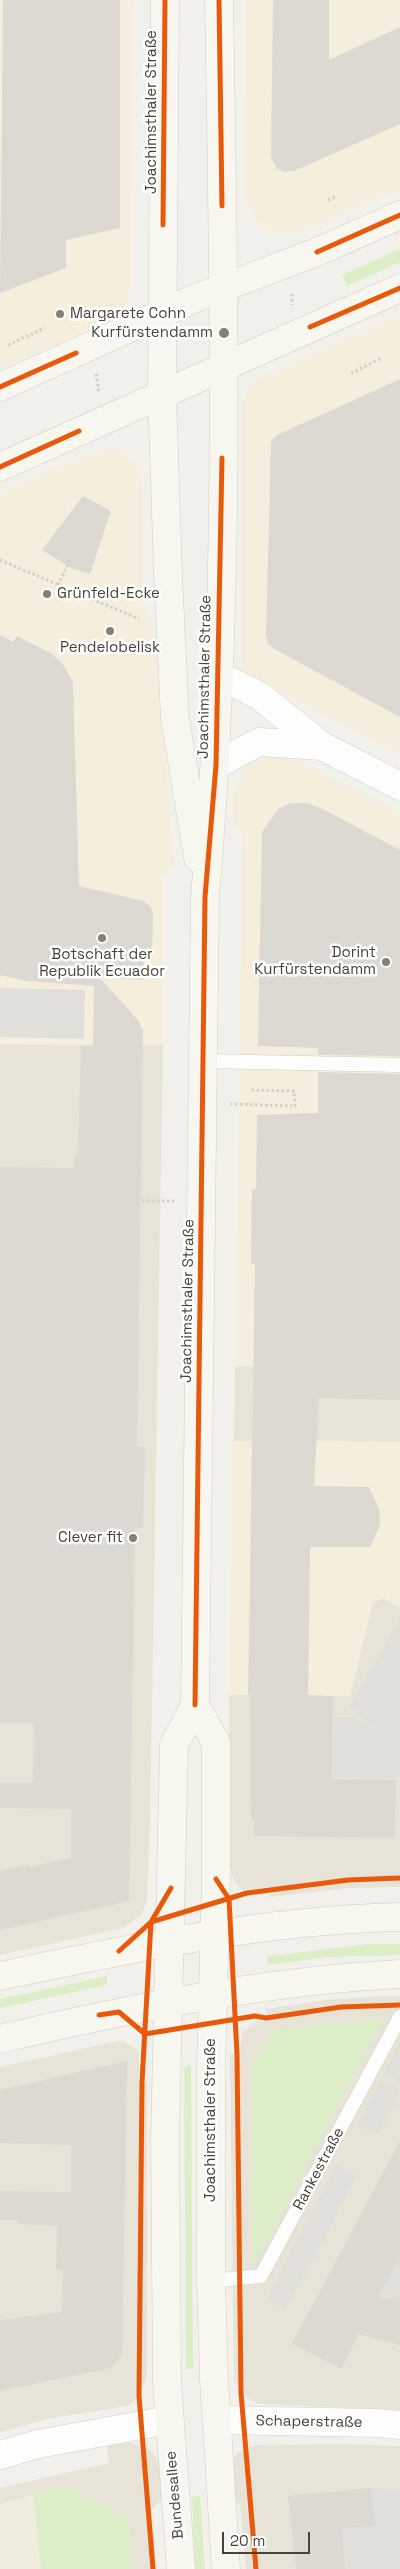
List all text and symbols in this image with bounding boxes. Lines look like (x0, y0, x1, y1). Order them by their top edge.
street label: Joachimsthaler Straße (143, 30, 161, 194)
place label: Margarete Cohn (70, 305, 186, 323)
marker: Margarete Cohn (54, 308, 66, 320)
place label: Kurfürstendamm (91, 324, 213, 342)
marker: Kurfürstendamm (217, 326, 231, 340)
place label: Grünfeld-Ecke (57, 585, 160, 603)
marker: Grünfeld-Ecke (41, 588, 53, 600)
street label: Joachimsthaler Straße (195, 595, 215, 759)
marker: Pendelobelisk (104, 625, 116, 637)
place label: Pendelobelisk (60, 639, 160, 657)
marker: Botschaft der Republik Ecuador (96, 932, 108, 944)
place label: Dorint Kurfürstendamm (254, 944, 376, 979)
place label: Botschaft der Republik Ecuador (39, 946, 165, 981)
marker: Dorint Kurfürstendamm (380, 956, 392, 968)
street label: Joachimsthaler Straße (178, 1219, 198, 1383)
place label: Clever fit (58, 1529, 123, 1547)
marker: Clever fit (127, 1532, 139, 1544)
street label: Joachimsthaler Straße (202, 2038, 220, 2202)
street label: Rankestraße (290, 2125, 348, 2213)
street label: Schaperstraße (255, 2412, 363, 2432)
street label: Bundesallee (162, 2450, 188, 2540)
scale bar (225, 2522, 312, 2554)
text: 20 m (230, 2531, 265, 2550)

